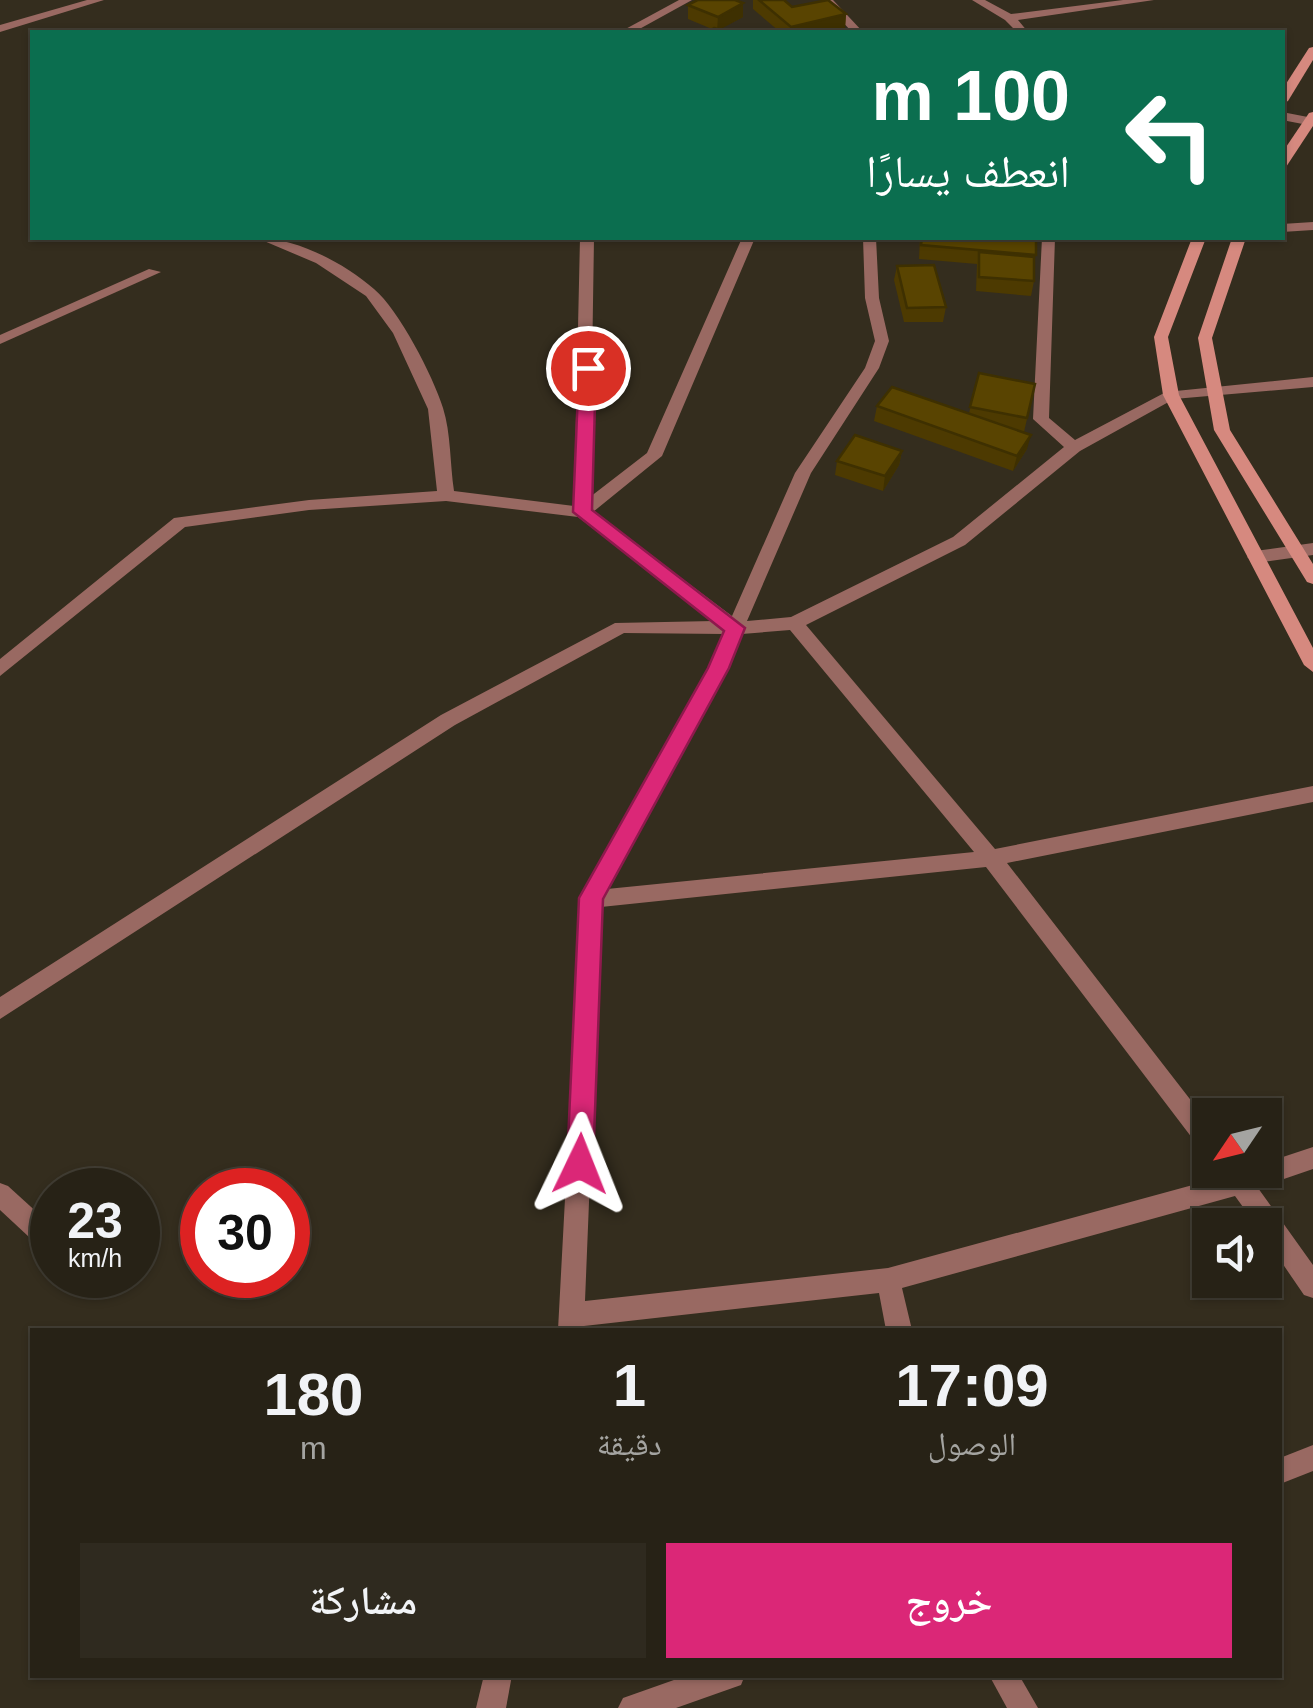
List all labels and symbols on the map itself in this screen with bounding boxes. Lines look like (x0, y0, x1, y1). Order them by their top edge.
pin (546, 326, 631, 411)
north arrow (1192, 1098, 1282, 1188)
position arrow (528, 1112, 632, 1216)
speed limit sign: 30 (180, 1168, 310, 1298)

